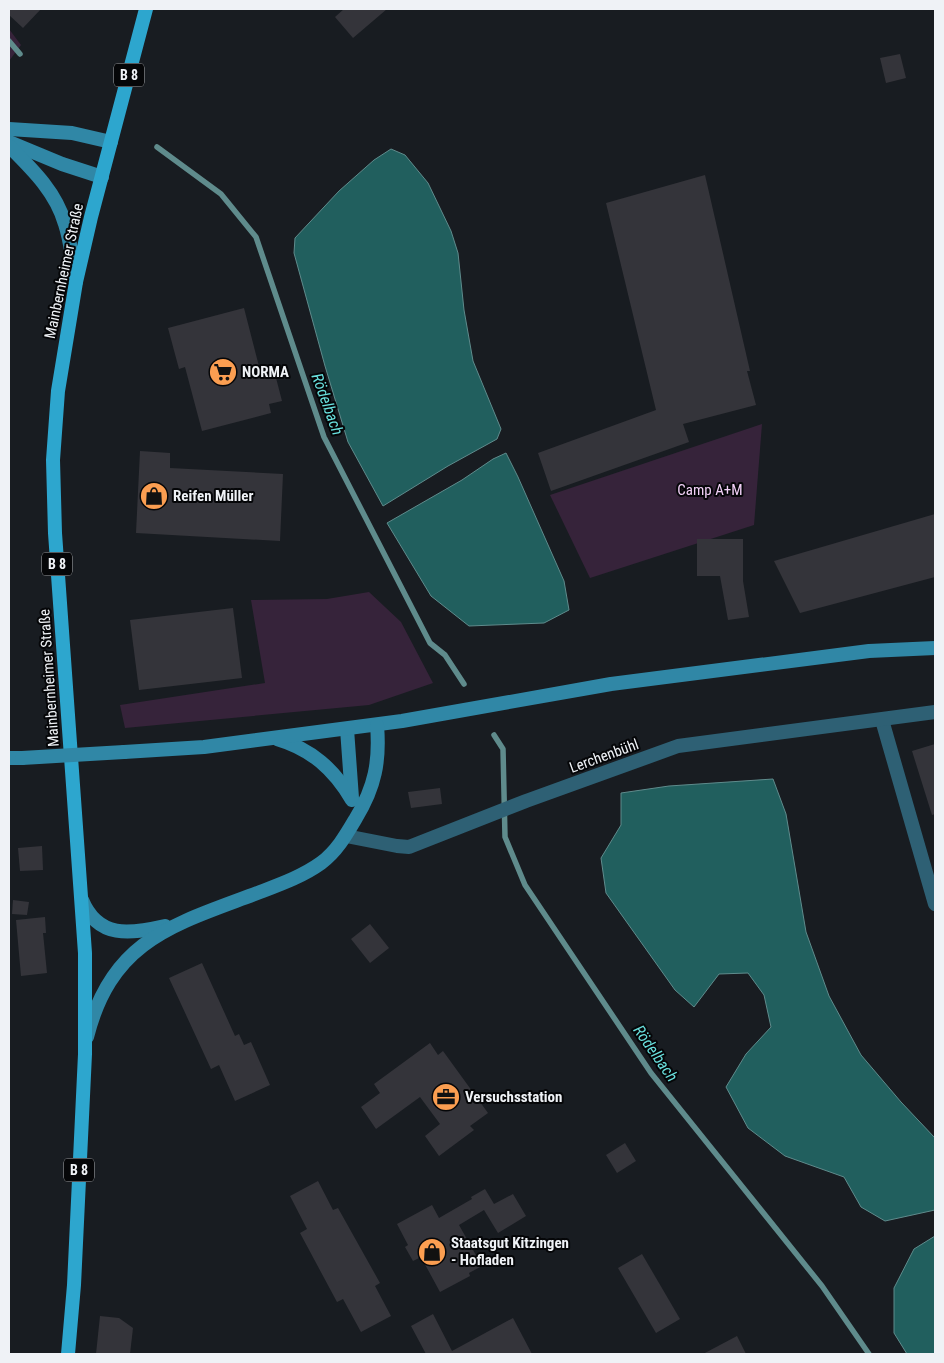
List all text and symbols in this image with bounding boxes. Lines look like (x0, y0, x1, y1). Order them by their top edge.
road number: B 8 (114, 64, 144, 86)
street label: Mainbernheimer Straße (41, 202, 87, 340)
supermarket icon: NORMA (208, 357, 238, 387)
place label: NORMA (242, 363, 289, 381)
water label: Rödelbach (308, 371, 347, 438)
shop icon: Reifen Müller (139, 481, 169, 511)
park label: Camp A+M (677, 481, 743, 499)
place label: Reifen Müller (173, 487, 253, 505)
road number: B 8 (42, 552, 72, 576)
street label: Mainbernheimer Straße (35, 608, 63, 748)
street label: Lerchenbühl (567, 735, 641, 777)
water label: Rödelbach (629, 1021, 682, 1085)
office icon: Versuchsstation (431, 1082, 461, 1112)
place label: Versuchsstation (465, 1088, 562, 1106)
road number: B 8 (64, 1158, 94, 1182)
place label: Staatsgut Kitzingen - Hofladen (451, 1234, 569, 1269)
shop icon: Staatsgut Kitzingen - Hofladen (417, 1237, 447, 1267)

